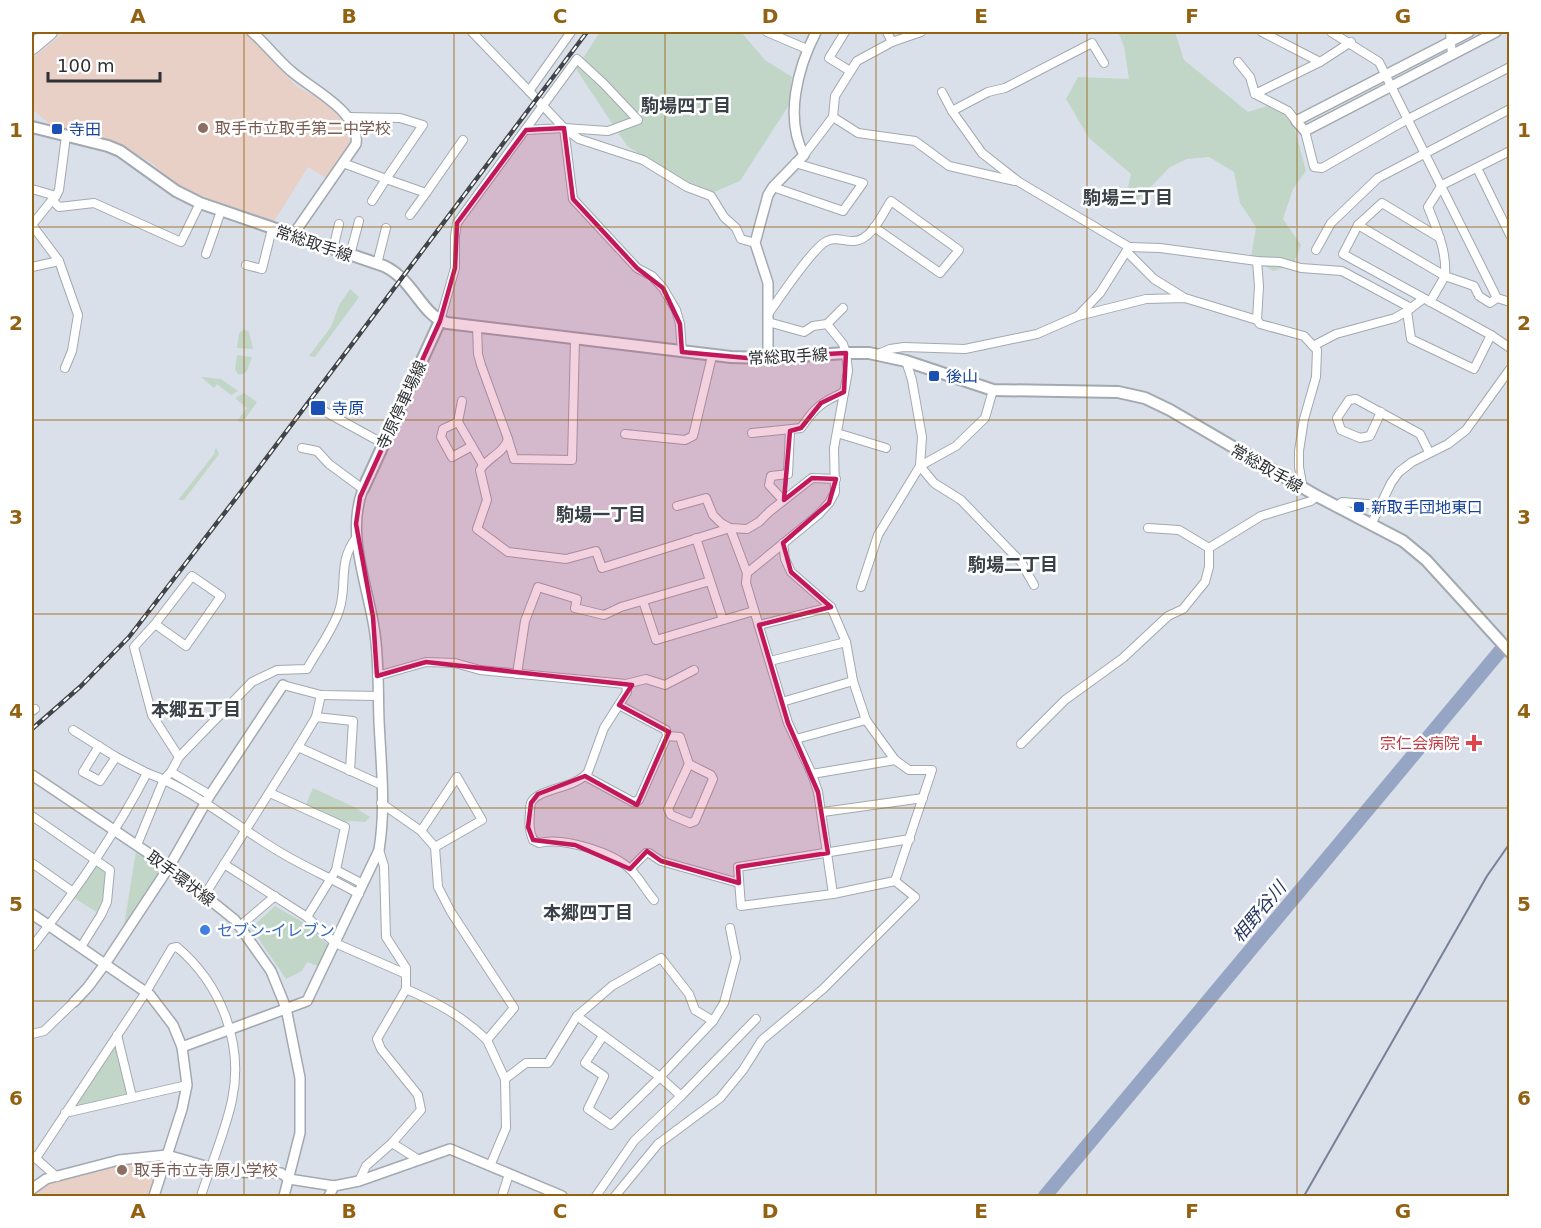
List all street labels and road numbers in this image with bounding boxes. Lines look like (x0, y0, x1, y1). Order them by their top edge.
street label: 常総取手線 (273, 221, 355, 265)
street label: 常総取手線 (748, 345, 828, 368)
street label: 寺原停車場線 (373, 358, 430, 453)
street label: 常総取手線 (1227, 440, 1306, 497)
street label: 取手環状線 (143, 847, 218, 910)

